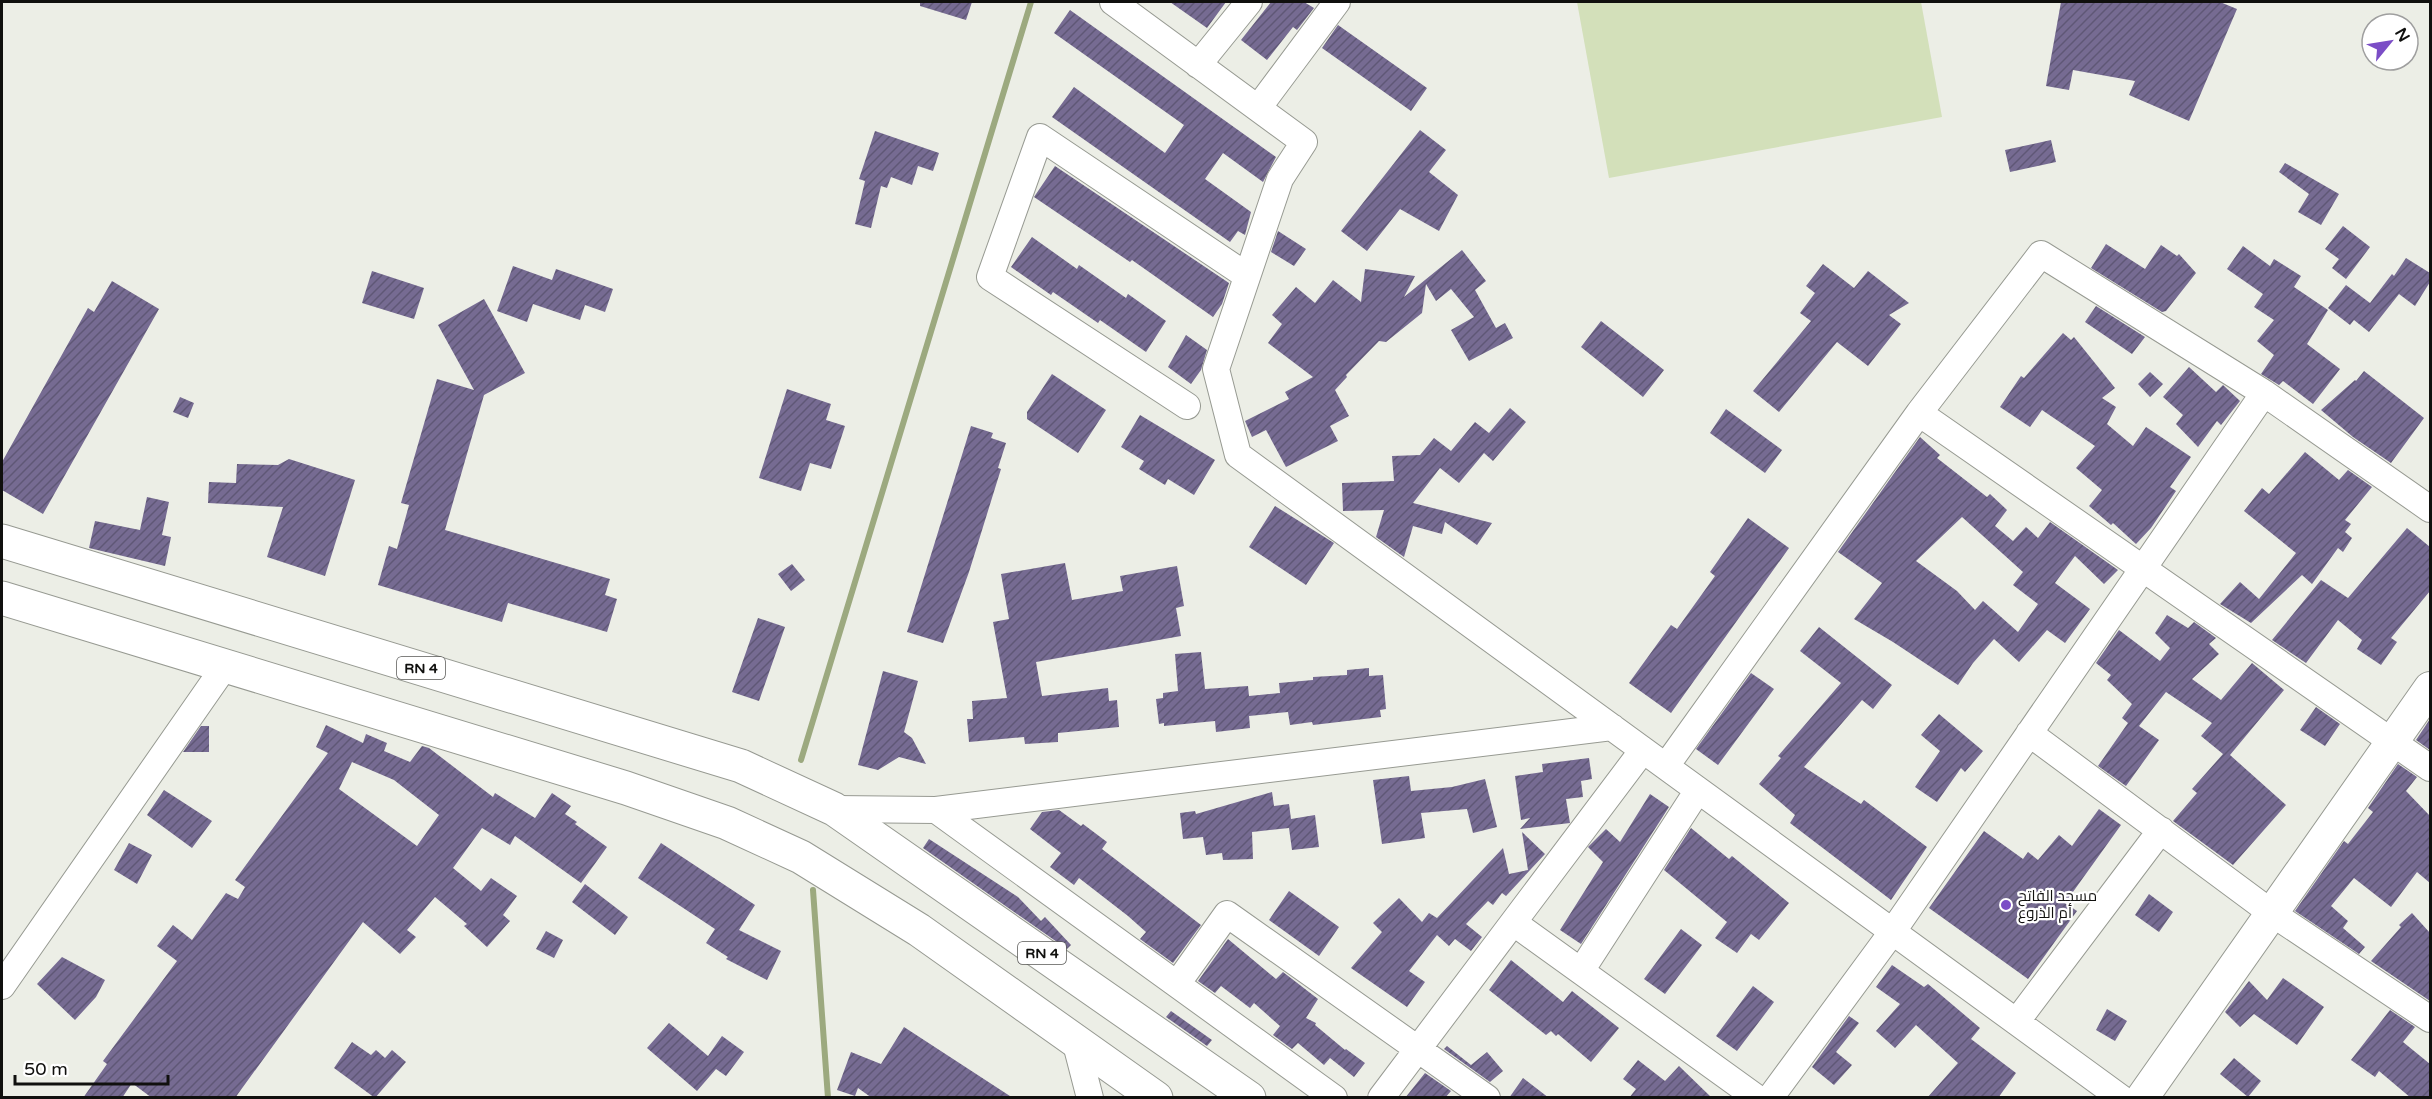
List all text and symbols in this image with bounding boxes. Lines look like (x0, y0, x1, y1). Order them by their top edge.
north arrow (2360, 12, 2420, 72)
text: N (2390, 24, 2414, 46)
road number: RN 4 (397, 657, 445, 679)
place label: مسجد الفاتح أم الذروع (2018, 887, 2097, 924)
marker: مسجد الفاتح أم الذروع (1999, 898, 2013, 912)
road number: RN 4 (1018, 942, 1066, 964)
scale bar (15, 1048, 168, 1086)
text: 50 m (24, 1058, 68, 1080)

